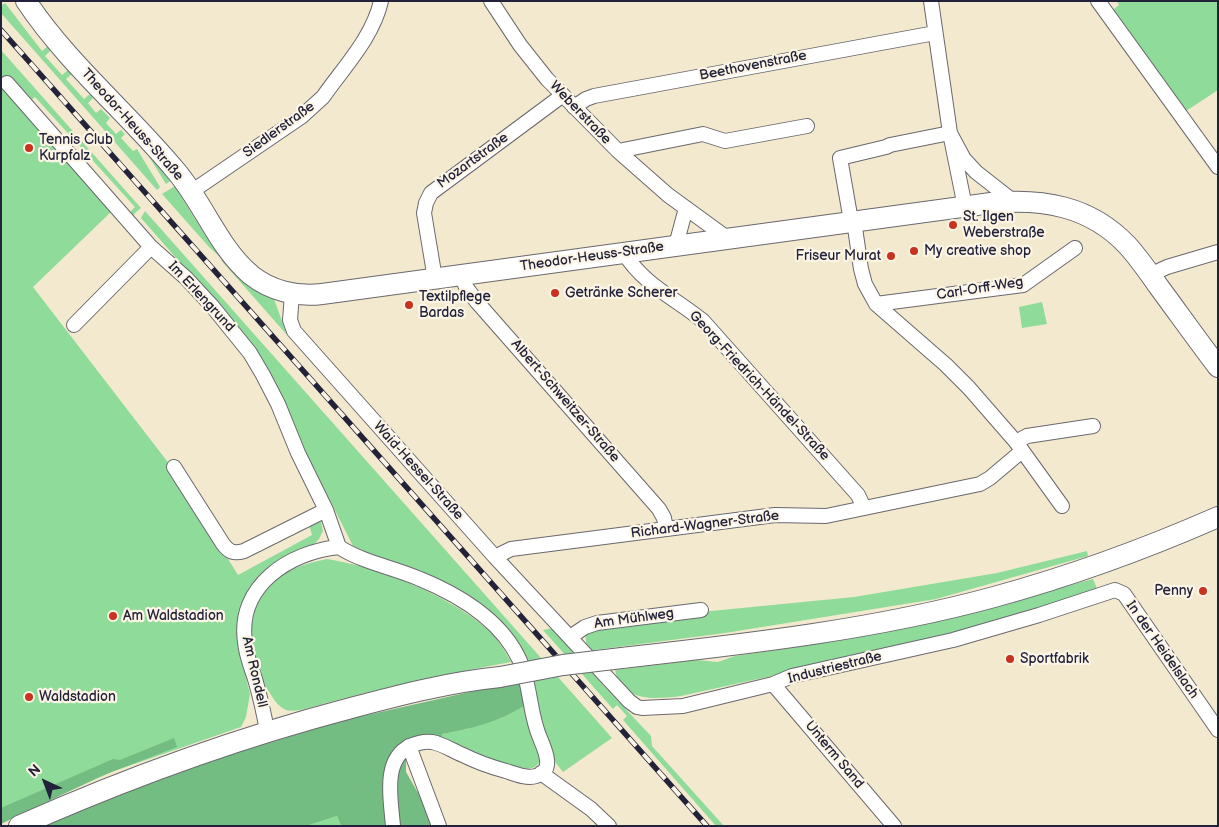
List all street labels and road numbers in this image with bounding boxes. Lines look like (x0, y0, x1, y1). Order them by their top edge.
street label: Beethovenstraße (698, 47, 808, 85)
street label: Theodor-Heuss-Straße (77, 66, 187, 184)
street label: Weberstraße (546, 78, 614, 148)
street label: Siedlerstraße (240, 98, 318, 162)
street label: Mozartstraße (434, 130, 512, 192)
street label: Theodor-Heuss-Straße (519, 239, 665, 275)
street label: Im Erlengrund (164, 258, 238, 336)
street label: Carl-Orff-Weg (935, 274, 1025, 304)
street label: Georg-Friedrich-Händel-Straße (685, 308, 833, 464)
street label: Albert-Schweitzer-Straße (507, 336, 623, 466)
street label: Waid-Hessel-Straße (369, 418, 467, 524)
street label: Richard-Wagner-Straße (630, 508, 780, 542)
street label: In der Heidelslach (1122, 598, 1202, 702)
street label: Am Mühlweg (593, 605, 675, 633)
street label: Am Rondell (238, 635, 270, 709)
street label: Industriestraße (786, 648, 884, 688)
street label: Unterm Sand (801, 718, 867, 792)

